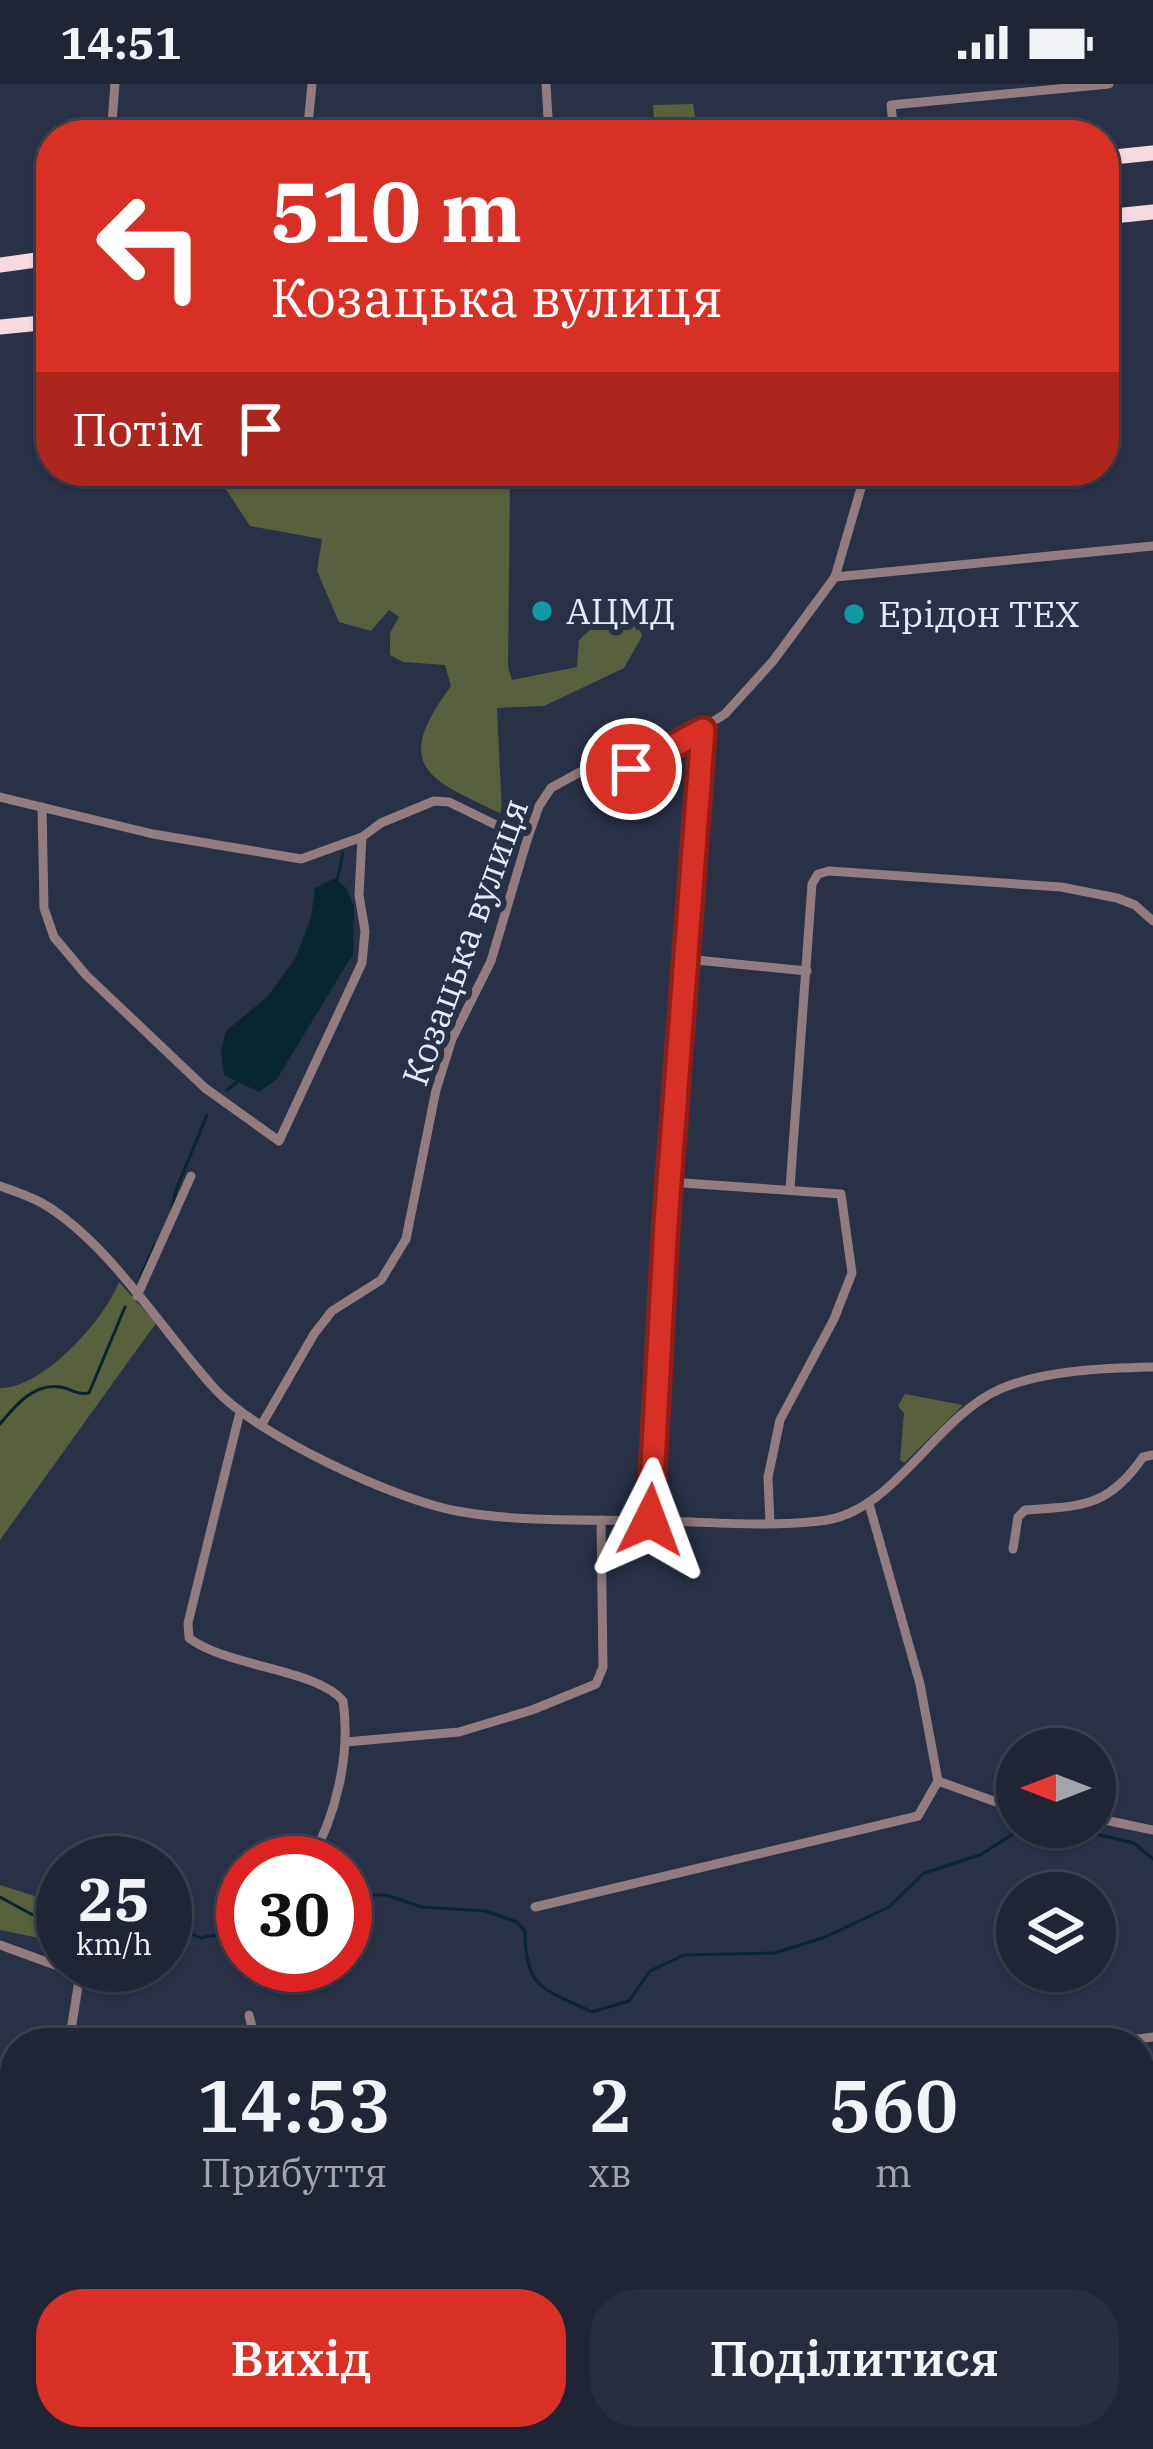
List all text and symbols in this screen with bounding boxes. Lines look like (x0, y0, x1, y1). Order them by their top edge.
text: 14:51 (60, 13, 182, 71)
text: 510 m (270, 156, 522, 265)
icon: left (72, 168, 228, 324)
text: Козацька вулиця (270, 262, 723, 332)
icon: arrive (228, 396, 294, 462)
text: Потім (72, 400, 204, 458)
place label: АЦМД (566, 587, 675, 634)
place label: Ерідон ТЕХ (878, 590, 1079, 637)
marker: АЦМД (529, 598, 555, 624)
marker: Ерідон ТЕХ (841, 601, 867, 627)
pin (580, 718, 682, 820)
icon: arrive (598, 736, 664, 802)
street label: Козацька вулиця (391, 792, 538, 1092)
position arrow (587, 1457, 713, 1583)
north arrow (996, 1728, 1116, 1848)
map controls (996, 1728, 1116, 1992)
speed limit sign: 30 (216, 1836, 372, 1992)
text: 25 (78, 1859, 150, 1938)
button: layers (996, 1872, 1116, 1992)
text: km/h (76, 1924, 152, 1963)
text: 14:53 (197, 2058, 391, 2152)
text: 2 (588, 2058, 631, 2152)
text: 560 (829, 2058, 958, 2152)
text: Прибуття (201, 2147, 387, 2198)
text: хв (588, 2147, 632, 2198)
text: m (875, 2147, 912, 2198)
button: Вихід (36, 2289, 566, 2427)
button: Поділитися (590, 2289, 1119, 2427)

